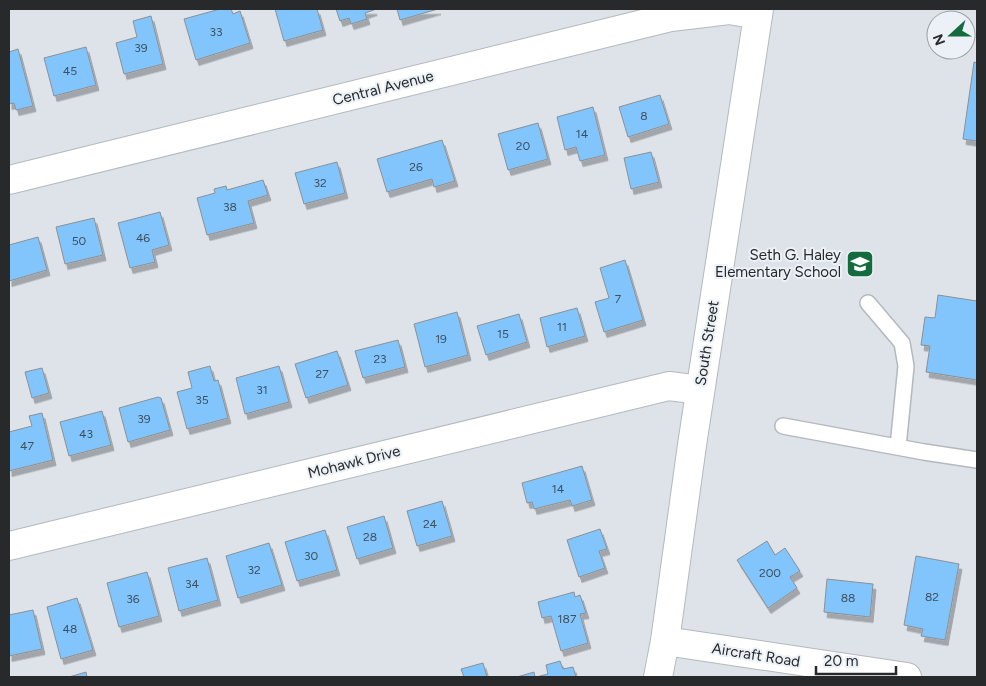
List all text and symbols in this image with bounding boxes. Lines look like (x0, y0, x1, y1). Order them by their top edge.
north arrow (926, 10, 976, 60)
house number: 33 (209, 25, 223, 39)
text: N (929, 31, 949, 48)
house number: 39 (134, 41, 148, 55)
house number: 45 (63, 64, 77, 78)
street label: Central Avenue (331, 67, 435, 109)
house number: 8 (640, 109, 648, 123)
house number: 14 (576, 127, 589, 141)
house number: 20 (516, 139, 531, 153)
house number: 26 (409, 160, 423, 174)
house number: 32 (313, 176, 327, 190)
house number: 38 (223, 200, 237, 214)
house number: 46 (136, 231, 150, 245)
house number: 50 (72, 234, 87, 248)
place label: Seth G. Haley Elementary School (715, 246, 841, 281)
school or university icon: Seth G. Haley Elementary School (845, 249, 875, 279)
house number: 7 (615, 292, 622, 306)
street label: South Street (691, 299, 723, 387)
house number: 11 (557, 320, 567, 334)
house number: 15 (497, 327, 509, 341)
house number: 19 (435, 332, 447, 346)
house number: 23 (373, 352, 387, 366)
house number: 27 (315, 367, 329, 381)
house number: 31 (256, 383, 268, 397)
house number: 35 (195, 393, 209, 407)
house number: 39 (137, 412, 151, 426)
house number: 43 (79, 427, 93, 441)
house number: 47 (20, 439, 34, 453)
street label: Mohawk Drive (306, 442, 402, 482)
house number: 14 (552, 482, 565, 496)
house number: 24 (423, 517, 438, 531)
house number: 28 (363, 530, 377, 544)
house number: 30 (304, 549, 318, 563)
house number: 32 (247, 563, 261, 577)
house number: 200 (759, 566, 781, 580)
house number: 34 (185, 577, 200, 591)
house number: 82 (925, 590, 939, 604)
house number: 88 (841, 591, 855, 605)
house number: 36 (126, 592, 140, 606)
house number: 187 (558, 612, 577, 626)
house number: 48 (63, 622, 77, 636)
street label: Aircraft Road (711, 639, 801, 671)
scale bar (816, 644, 896, 676)
text: 20 m (824, 652, 858, 670)

